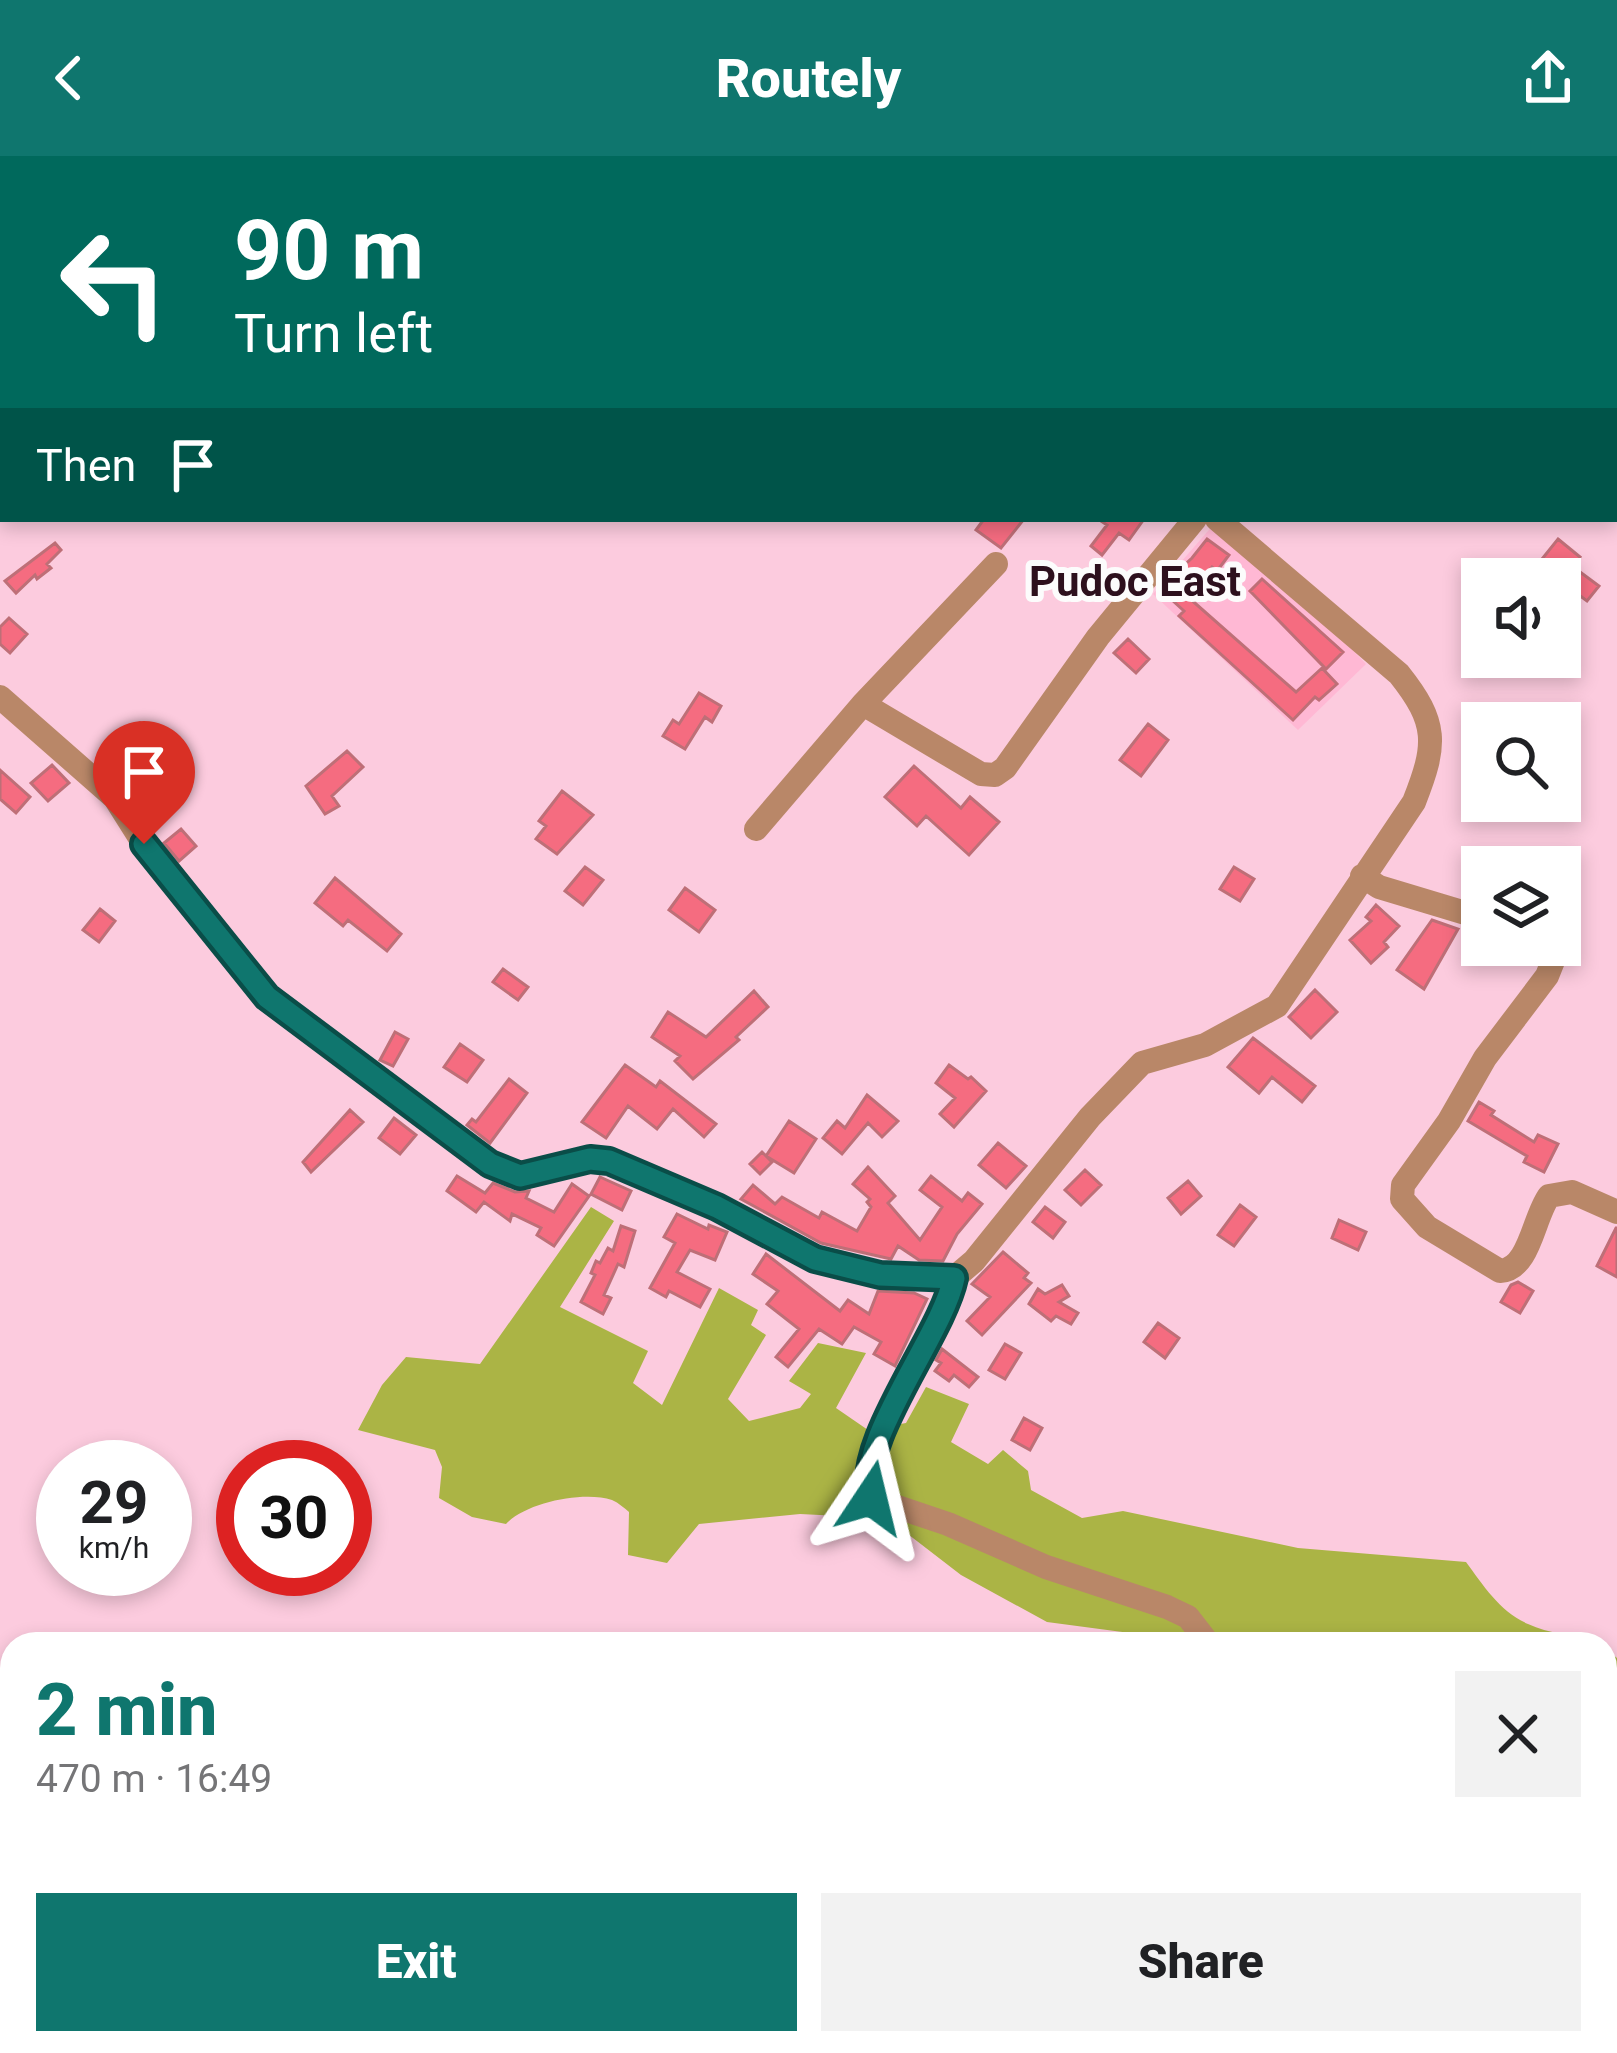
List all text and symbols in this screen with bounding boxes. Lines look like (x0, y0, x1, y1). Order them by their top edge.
icon: back (36, 45, 102, 111)
icon: share (1515, 45, 1581, 111)
text: Routely (716, 47, 901, 110)
text: 90 m (234, 201, 424, 300)
icon: left (36, 204, 192, 360)
text: Turn left (234, 302, 433, 365)
icon: arrive (160, 432, 226, 498)
text: Then (36, 439, 136, 492)
district label: Pudoc East (1029, 557, 1241, 606)
map controls (1461, 558, 1581, 966)
button: sound (1461, 558, 1581, 678)
button: search (1461, 702, 1581, 822)
pin (93, 721, 195, 844)
icon: arrive (111, 739, 177, 805)
button: layers (1461, 846, 1581, 966)
position arrow (808, 1435, 934, 1561)
speed limit sign: 30 (216, 1440, 372, 1596)
text: 29 (80, 1467, 148, 1538)
text: km/h (79, 1530, 149, 1565)
text: 2 min (36, 1668, 218, 1753)
button: close (1455, 1671, 1581, 1797)
text: 470 m · 16:49 (36, 1756, 272, 1802)
button: Exit (36, 1893, 797, 2031)
button: Share (821, 1893, 1581, 2031)

